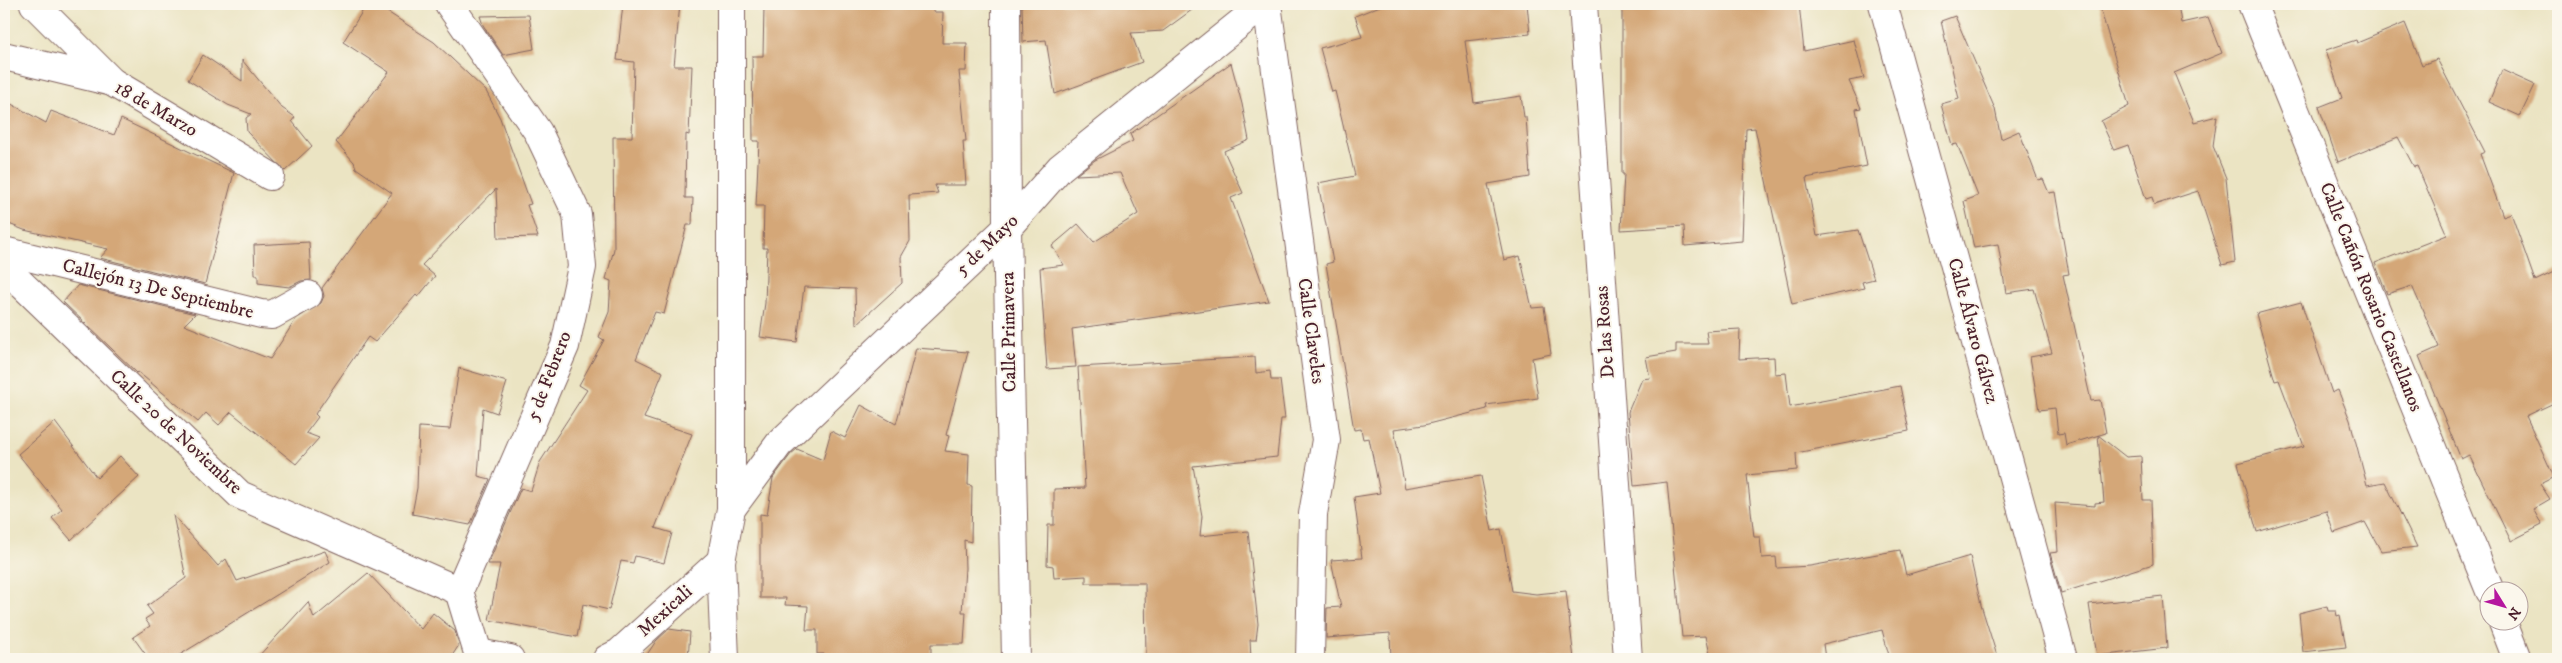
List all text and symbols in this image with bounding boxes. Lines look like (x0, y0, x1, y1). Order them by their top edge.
street label: 18 de Marzo (110, 76, 202, 142)
street label: Calle Cañón Rosario Castellanos (2314, 179, 2428, 415)
street label: 5 de Mayo (951, 209, 1023, 281)
street label: Callejón 13 De Septiembre (60, 254, 256, 324)
street label: Calle Álvaro Gálvez (1943, 255, 2005, 406)
street label: Calle Primavera (996, 272, 1022, 392)
street label: Calle Claveles (1292, 277, 1330, 385)
street label: De las Rosas (1590, 285, 1620, 379)
street label: 5 de Febrero (521, 328, 577, 424)
street label: Calle 20 de Noviembre (105, 365, 247, 499)
street label: Mexicali (633, 580, 697, 642)
north arrow (2480, 580, 2530, 630)
text: N (2503, 603, 2524, 624)

